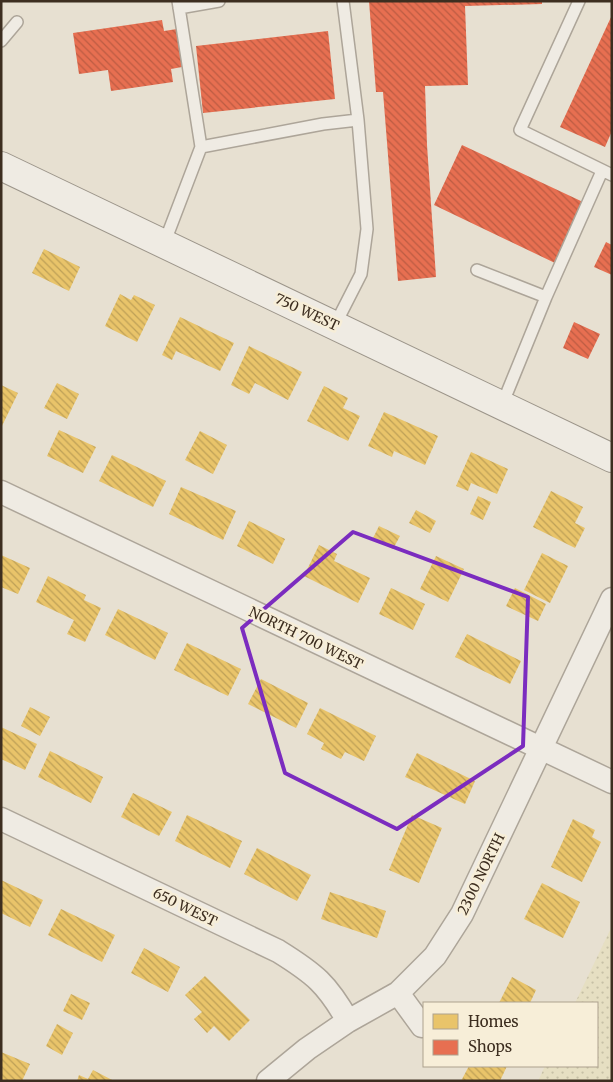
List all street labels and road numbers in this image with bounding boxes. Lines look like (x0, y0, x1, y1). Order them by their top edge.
street label: 750 WEST (272, 289, 342, 335)
street label: NORTH 700 WEST (246, 603, 366, 674)
street label: 2300 NORTH (454, 830, 508, 918)
street label: 650 WEST (150, 884, 220, 930)

